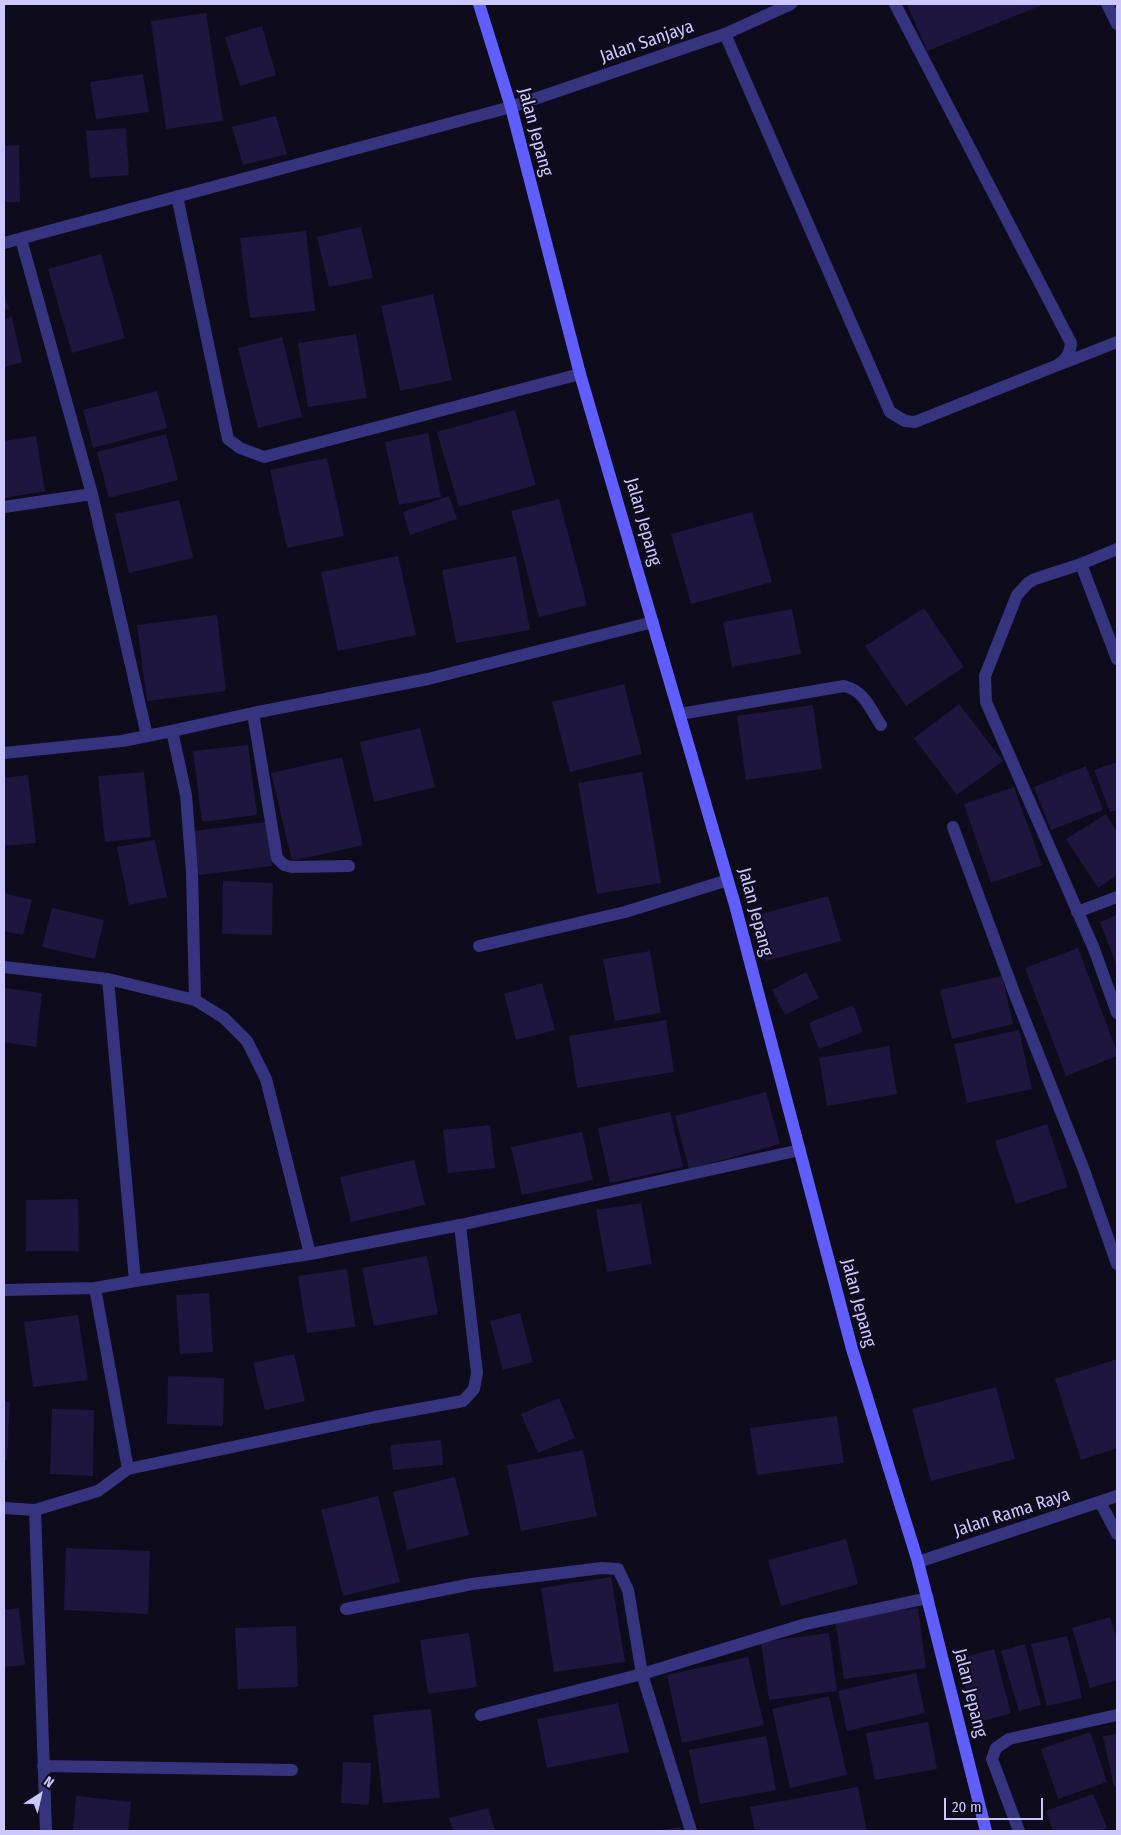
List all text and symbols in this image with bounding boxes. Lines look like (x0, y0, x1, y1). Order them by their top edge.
street label: Jalan Sanjaya (597, 16, 697, 68)
street label: Jalan Jepang (513, 85, 557, 179)
street label: Jalan Jepang (620, 475, 666, 569)
street label: Jalan Jepang (733, 865, 777, 959)
street label: Jalan Jepang (836, 1256, 880, 1350)
street label: Jalan Rama Raya (951, 1484, 1073, 1542)
street label: Jalan Jepang (949, 1646, 991, 1740)
north arrow (15, 1770, 65, 1820)
text: N (41, 1773, 57, 1792)
scale bar (946, 1788, 1045, 1820)
text: 20 m (952, 1798, 982, 1816)

